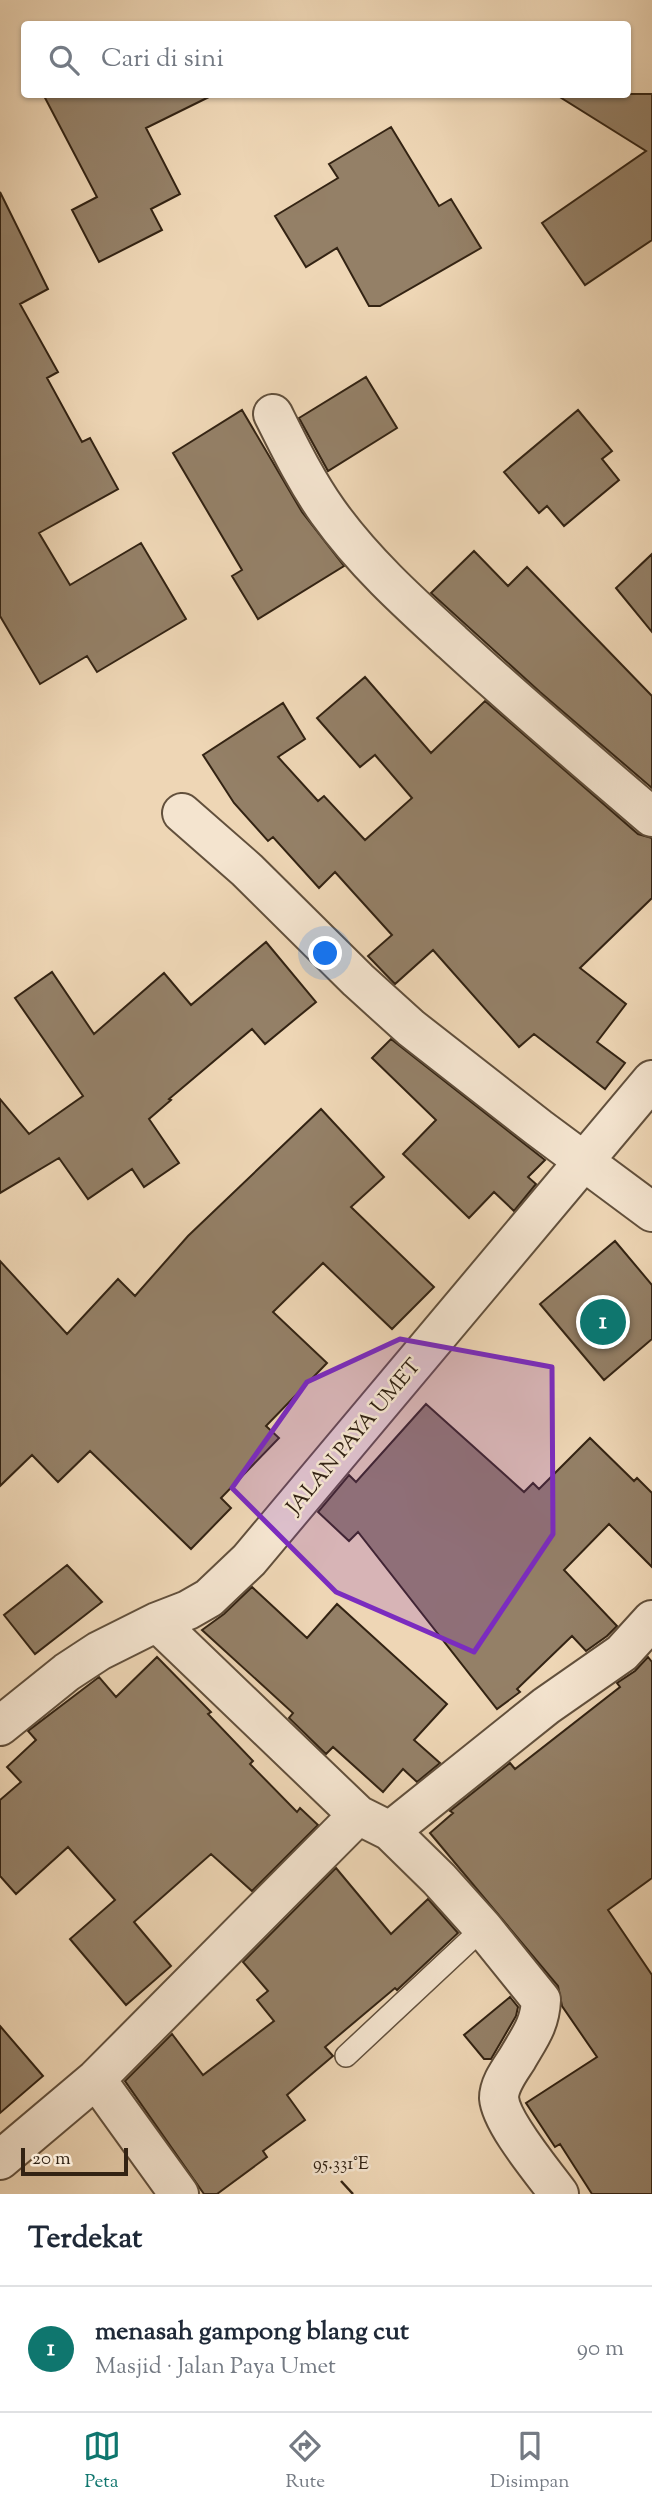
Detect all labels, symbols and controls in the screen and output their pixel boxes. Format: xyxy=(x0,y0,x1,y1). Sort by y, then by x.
search box xyxy=(21,21,631,98)
icon: search xyxy=(45,41,83,79)
text: Cari di sini xyxy=(101,41,224,78)
your location xyxy=(308,936,342,970)
pin: 1 xyxy=(580,1296,626,1348)
street label: JALAN PAYA UMET xyxy=(280,1353,429,1523)
scale bar xyxy=(21,2145,128,2177)
text: 20 m xyxy=(32,2146,71,2173)
text: 95.331°E xyxy=(313,2152,369,2178)
text: Terdekat xyxy=(28,2218,142,2261)
text: menasah gampong blang cut xyxy=(95,2314,409,2351)
text: 1 xyxy=(47,2333,55,2366)
text: 90 m xyxy=(577,2333,624,2366)
text: Masjid · Jalan Paya Umet xyxy=(95,2351,336,2384)
tab: Peta xyxy=(83,2427,121,2496)
tab: Rute xyxy=(286,2427,325,2496)
tab: Disimpan xyxy=(490,2427,569,2496)

